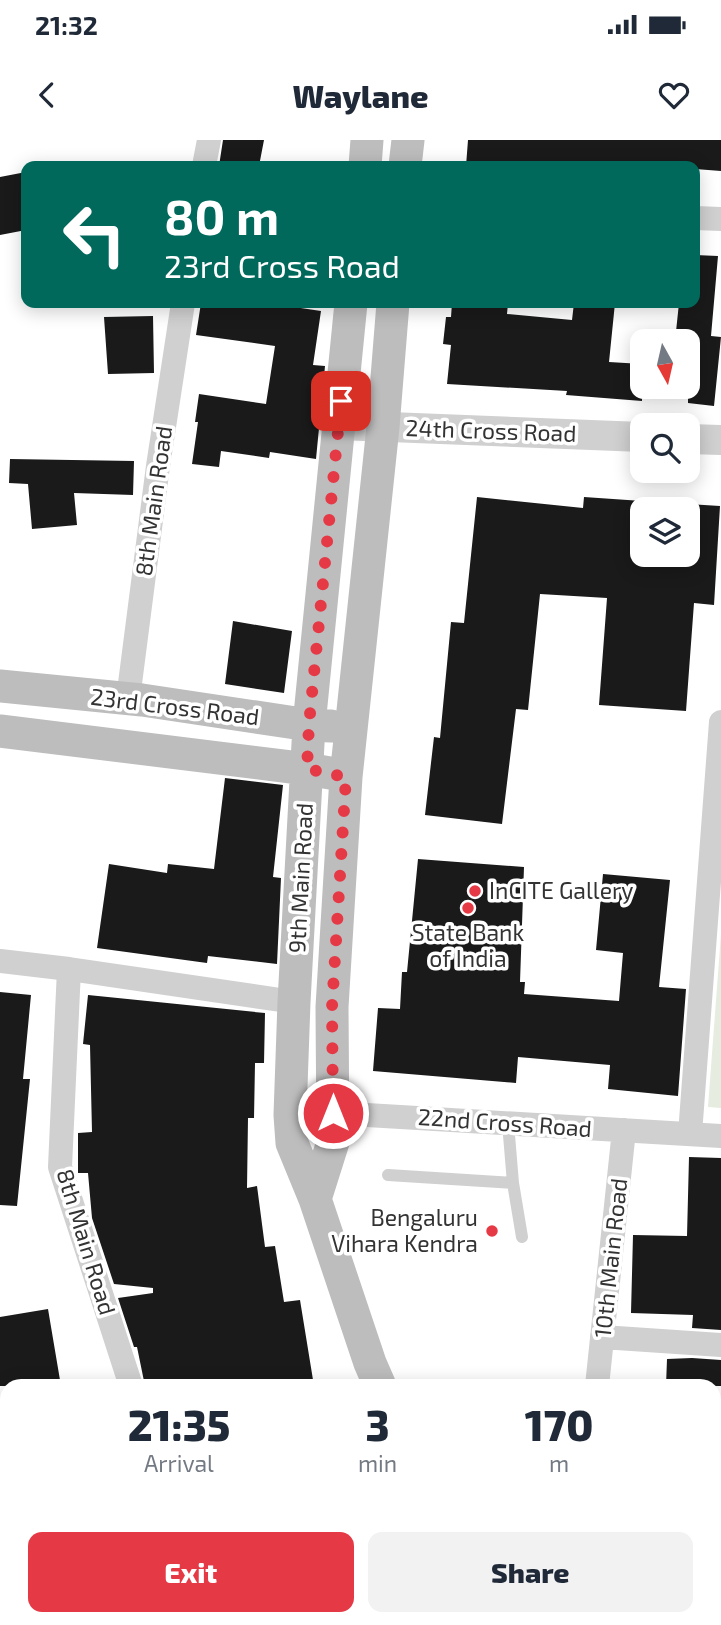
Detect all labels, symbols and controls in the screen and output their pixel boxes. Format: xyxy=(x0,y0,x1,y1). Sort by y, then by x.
text: 21:32 xyxy=(35,9,98,40)
icon: back xyxy=(28,76,66,114)
text: Waylane xyxy=(292,76,429,114)
icon: heart xyxy=(655,76,693,114)
text: 80 m xyxy=(164,186,279,245)
icon: left xyxy=(49,189,140,280)
text: 23rd Cross Road xyxy=(164,246,400,284)
north arrow xyxy=(630,329,700,399)
map controls xyxy=(630,329,700,567)
pin xyxy=(311,371,371,431)
icon: arrive xyxy=(322,382,360,420)
street label: 24th Cross Road xyxy=(405,413,577,447)
button: search xyxy=(630,413,700,483)
street label: 8th Main Road xyxy=(129,424,177,578)
button: layers xyxy=(630,497,700,567)
street label: 23rd Cross Road xyxy=(89,682,261,730)
street label: 9th Main Road xyxy=(282,802,318,954)
place label: InCITE Gallery xyxy=(489,876,633,904)
marker: InCITE Gallery xyxy=(467,883,483,899)
marker: State Bank of India xyxy=(460,900,476,916)
place label: State Bank of India xyxy=(412,918,524,972)
position arrow xyxy=(296,1076,370,1150)
street label: 22nd Cross Road xyxy=(417,1102,593,1142)
street label: 8th Main Road xyxy=(51,1165,122,1318)
street label: 10th Main Road xyxy=(588,1177,632,1339)
place label: Bengaluru Vihara Kendra xyxy=(331,1203,478,1257)
marker: Bengaluru Vihara Kendra xyxy=(484,1223,500,1239)
text: 21:35 xyxy=(128,1399,230,1449)
text: 3 xyxy=(365,1399,390,1449)
text: 170 xyxy=(525,1399,593,1449)
text: Arrival xyxy=(144,1449,214,1477)
text: min xyxy=(358,1449,397,1477)
text: m xyxy=(549,1449,569,1477)
button: Exit xyxy=(28,1532,354,1612)
button: Share xyxy=(368,1532,693,1612)

